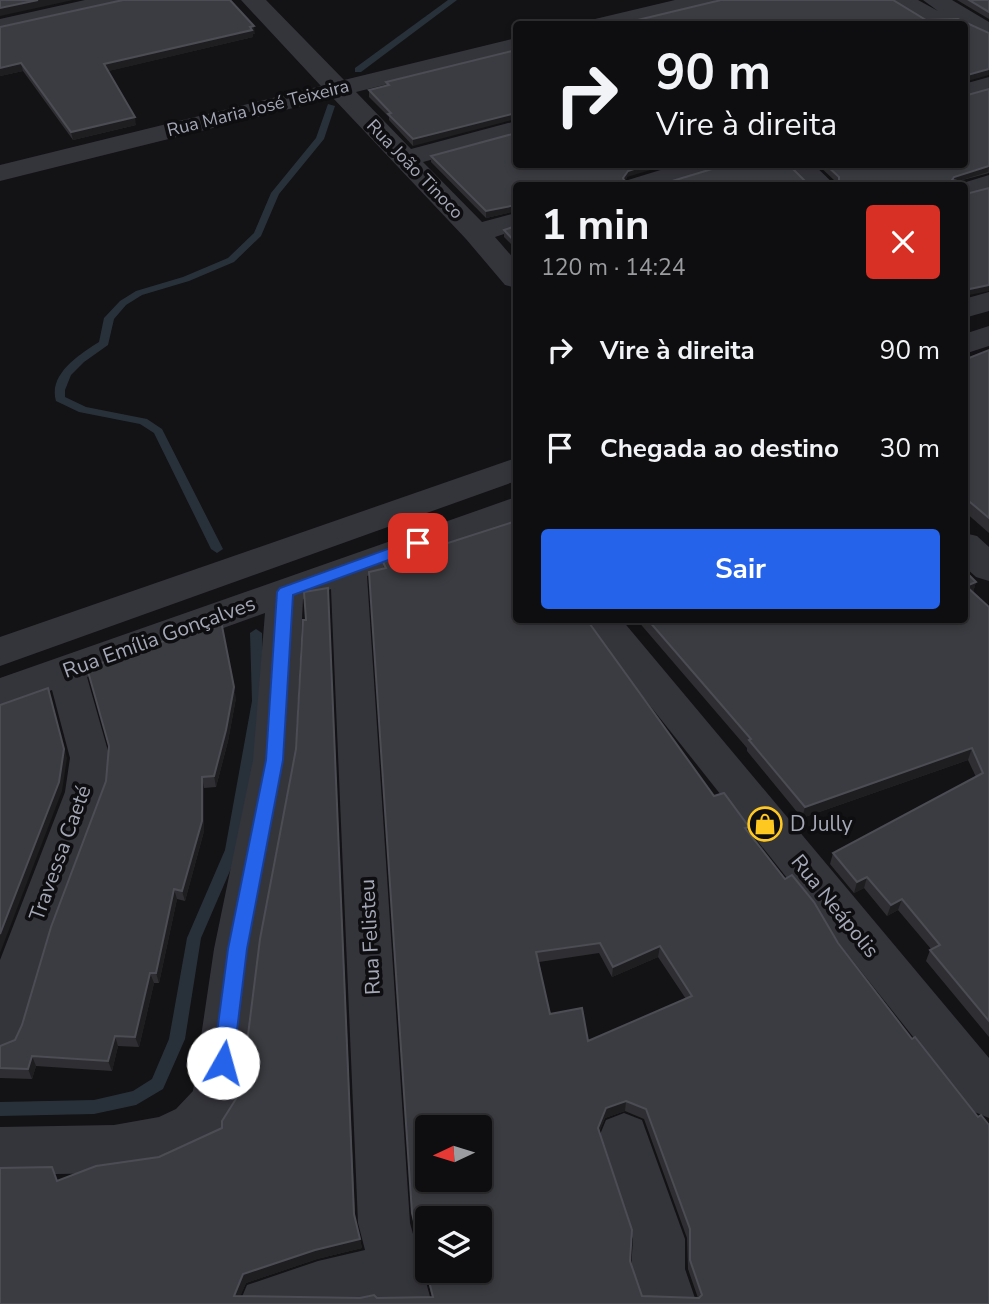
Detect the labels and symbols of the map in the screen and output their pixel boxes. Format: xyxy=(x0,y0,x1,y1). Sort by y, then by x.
street label: Rua Maria José Teixeira xyxy=(164,74,352,142)
street label: Rua João Tinoco xyxy=(361,114,469,224)
pin xyxy=(388,513,448,573)
street label: Rua Emília Gonçalves xyxy=(59,589,259,685)
street label: Travessa Caeté xyxy=(22,781,98,925)
shop icon: D Jully xyxy=(746,805,784,843)
place label: D Jully xyxy=(790,810,853,838)
street label: Rua Neápolis xyxy=(785,848,885,964)
street label: Rua Felisteu xyxy=(353,878,387,996)
position arrow xyxy=(186,1026,260,1100)
north arrow xyxy=(415,1115,492,1192)

